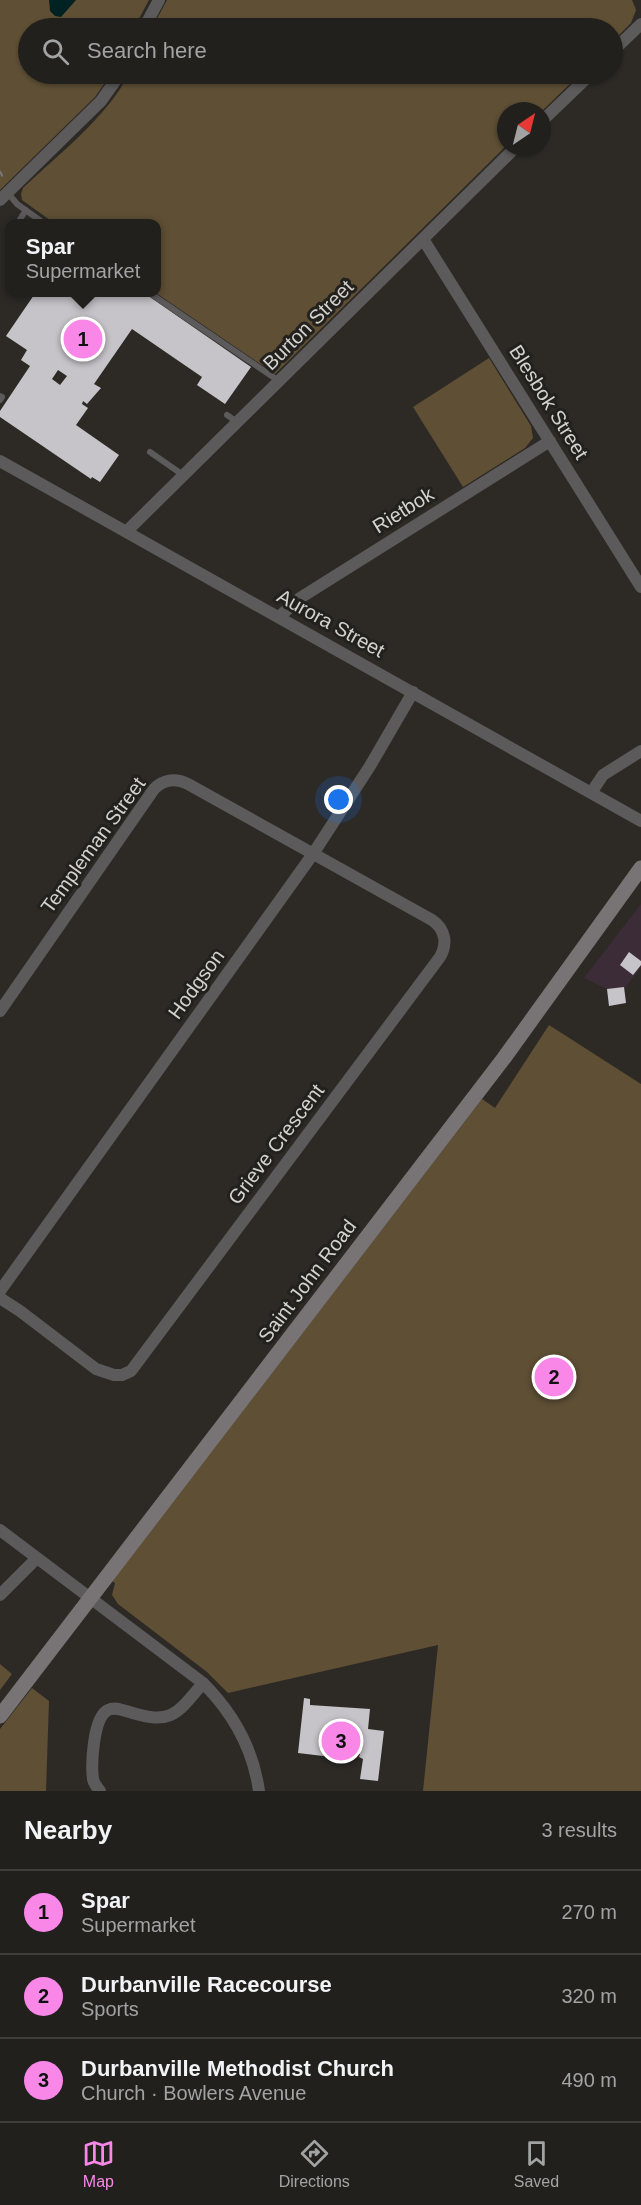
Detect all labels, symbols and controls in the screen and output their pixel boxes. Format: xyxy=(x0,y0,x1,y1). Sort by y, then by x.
search box xyxy=(18,18,623,84)
icon: search xyxy=(39,35,72,68)
text: Search here xyxy=(87,38,207,63)
north arrow xyxy=(497,102,551,156)
popup xyxy=(5,219,161,297)
text: Spar xyxy=(26,234,75,259)
text: Supermarket xyxy=(26,260,140,282)
street label: Burton Street xyxy=(259,275,358,374)
pin: 1 xyxy=(64,316,103,362)
street label: Blesbok Street xyxy=(505,341,593,463)
street label: Rietbok xyxy=(368,482,438,537)
street label: Aurora Street xyxy=(274,585,389,662)
street label: Templeman Street xyxy=(36,773,150,917)
your location xyxy=(324,785,353,814)
street label: Hodgson xyxy=(164,945,228,1023)
street label: Grieve Crescent xyxy=(224,1079,329,1208)
street label: Saint John Road xyxy=(254,1215,360,1347)
pin: 2 xyxy=(534,1354,574,1400)
pin: 3 xyxy=(322,1718,360,1764)
text: Nearby xyxy=(24,1815,112,1845)
text: 3 results xyxy=(541,1819,617,1841)
text: Spar xyxy=(81,1888,130,1913)
text: 1 xyxy=(38,1901,49,1923)
text: 270 m xyxy=(561,1901,617,1923)
text: Supermarket xyxy=(81,1914,196,1936)
text: Durbanville Racecourse xyxy=(81,1972,332,1997)
text: 2 xyxy=(38,1985,49,2007)
text: 320 m xyxy=(561,1985,617,2007)
text: Sports xyxy=(81,1998,139,2020)
text: Durbanville Methodist Church xyxy=(81,2056,394,2081)
text: 3 xyxy=(38,2069,49,2091)
text: 490 m xyxy=(561,2069,617,2091)
text: Church · Bowlers Avenue xyxy=(81,2082,306,2104)
tab: Map xyxy=(82,2137,115,2191)
tab: Directions xyxy=(279,2137,350,2191)
tab: Saved xyxy=(514,2137,559,2191)

